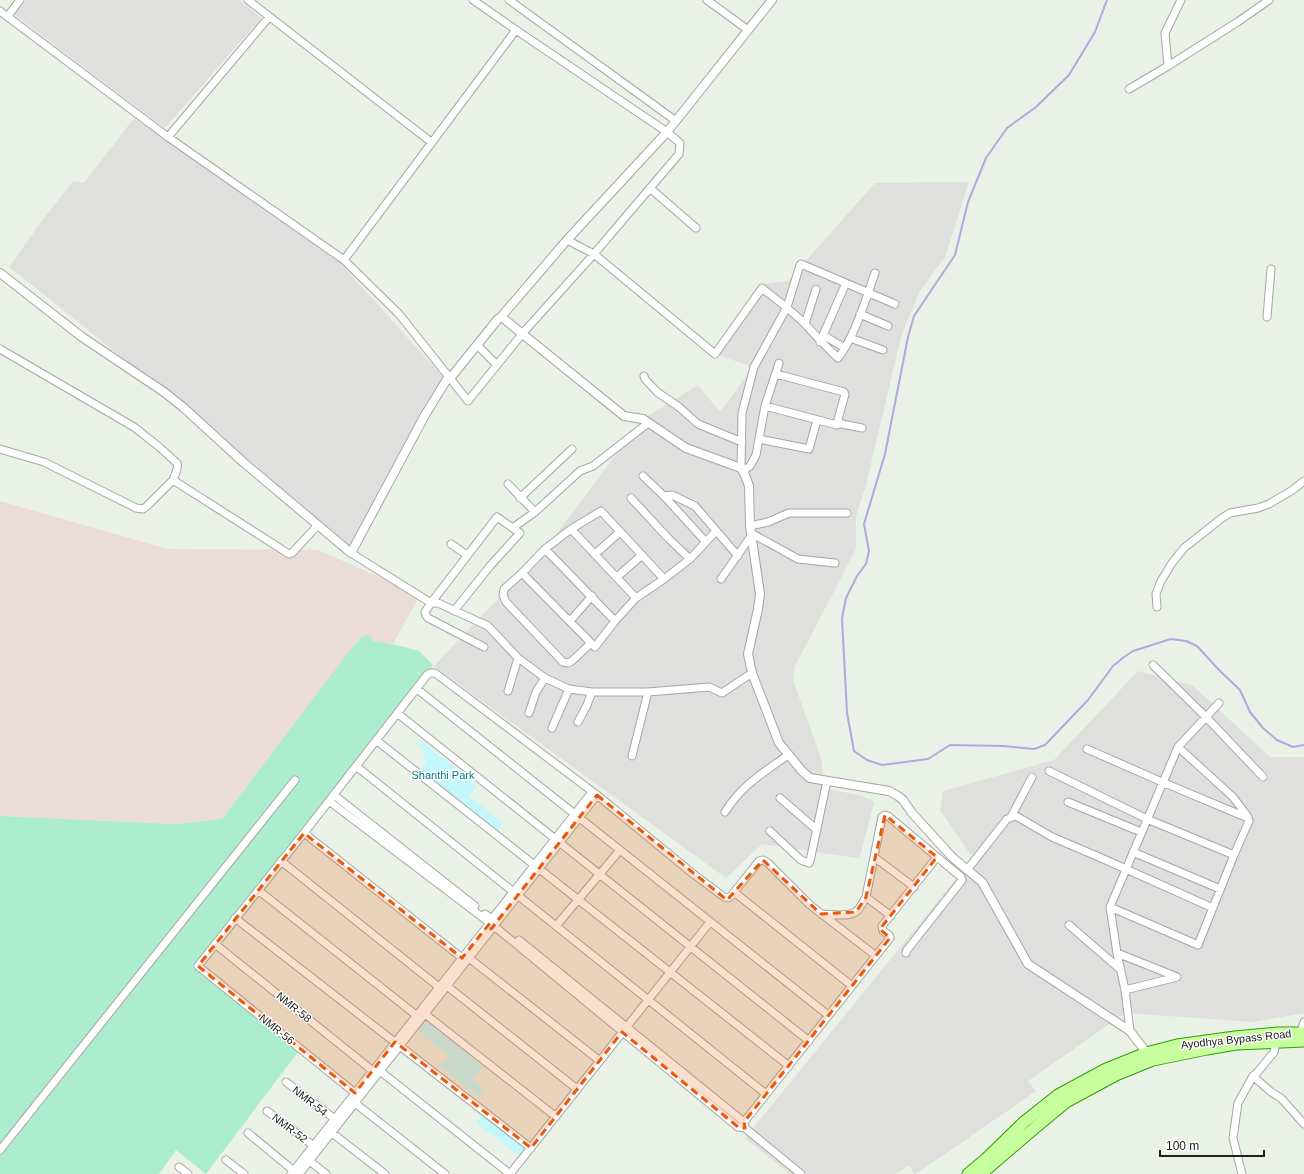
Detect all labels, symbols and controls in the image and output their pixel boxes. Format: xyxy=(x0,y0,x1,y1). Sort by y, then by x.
park label: Shanthi Park xyxy=(412,769,475,781)
street label: NMR-58 xyxy=(274,989,314,1025)
street label: NMR-56 xyxy=(257,1011,297,1047)
street label: Ayodhya Bypass Road xyxy=(1180,1027,1292,1051)
street label: NMR-54 xyxy=(290,1084,330,1118)
street label: NMR-52 xyxy=(270,1111,310,1145)
scale bar xyxy=(1160,1132,1264,1158)
text: 100 m xyxy=(1166,1139,1199,1153)

